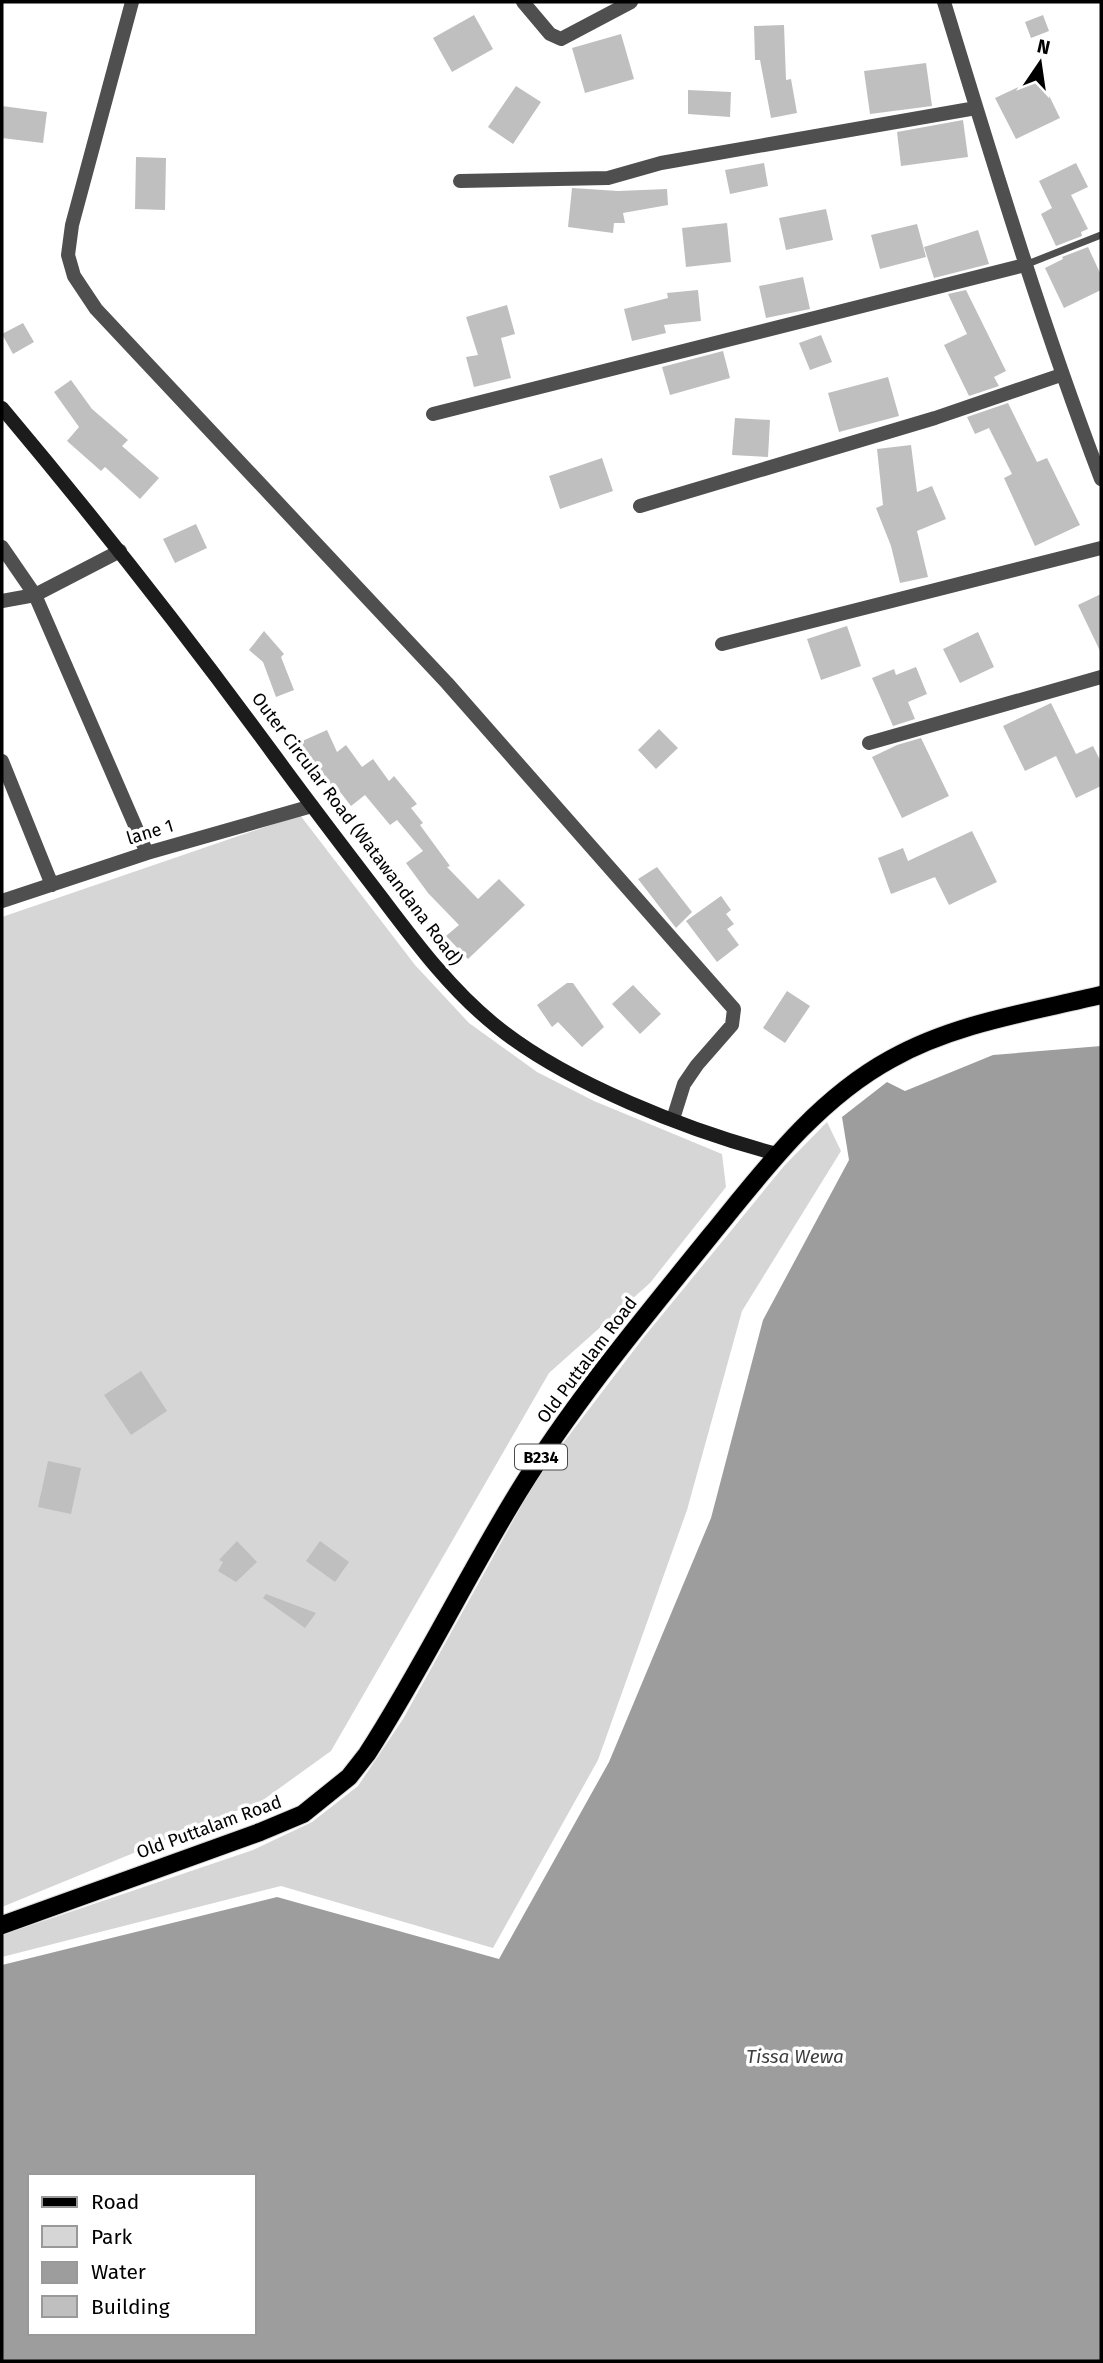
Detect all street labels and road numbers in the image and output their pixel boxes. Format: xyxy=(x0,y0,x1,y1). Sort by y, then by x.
street label: Outer Circular Road (Watawandana Road) xyxy=(247,688,467,970)
street label: lane 1 xyxy=(124,814,176,850)
street label: Old Puttalam Road xyxy=(532,1292,642,1428)
road number: B234 xyxy=(515,1444,567,1470)
street label: Old Puttalam Road xyxy=(133,1791,285,1863)

